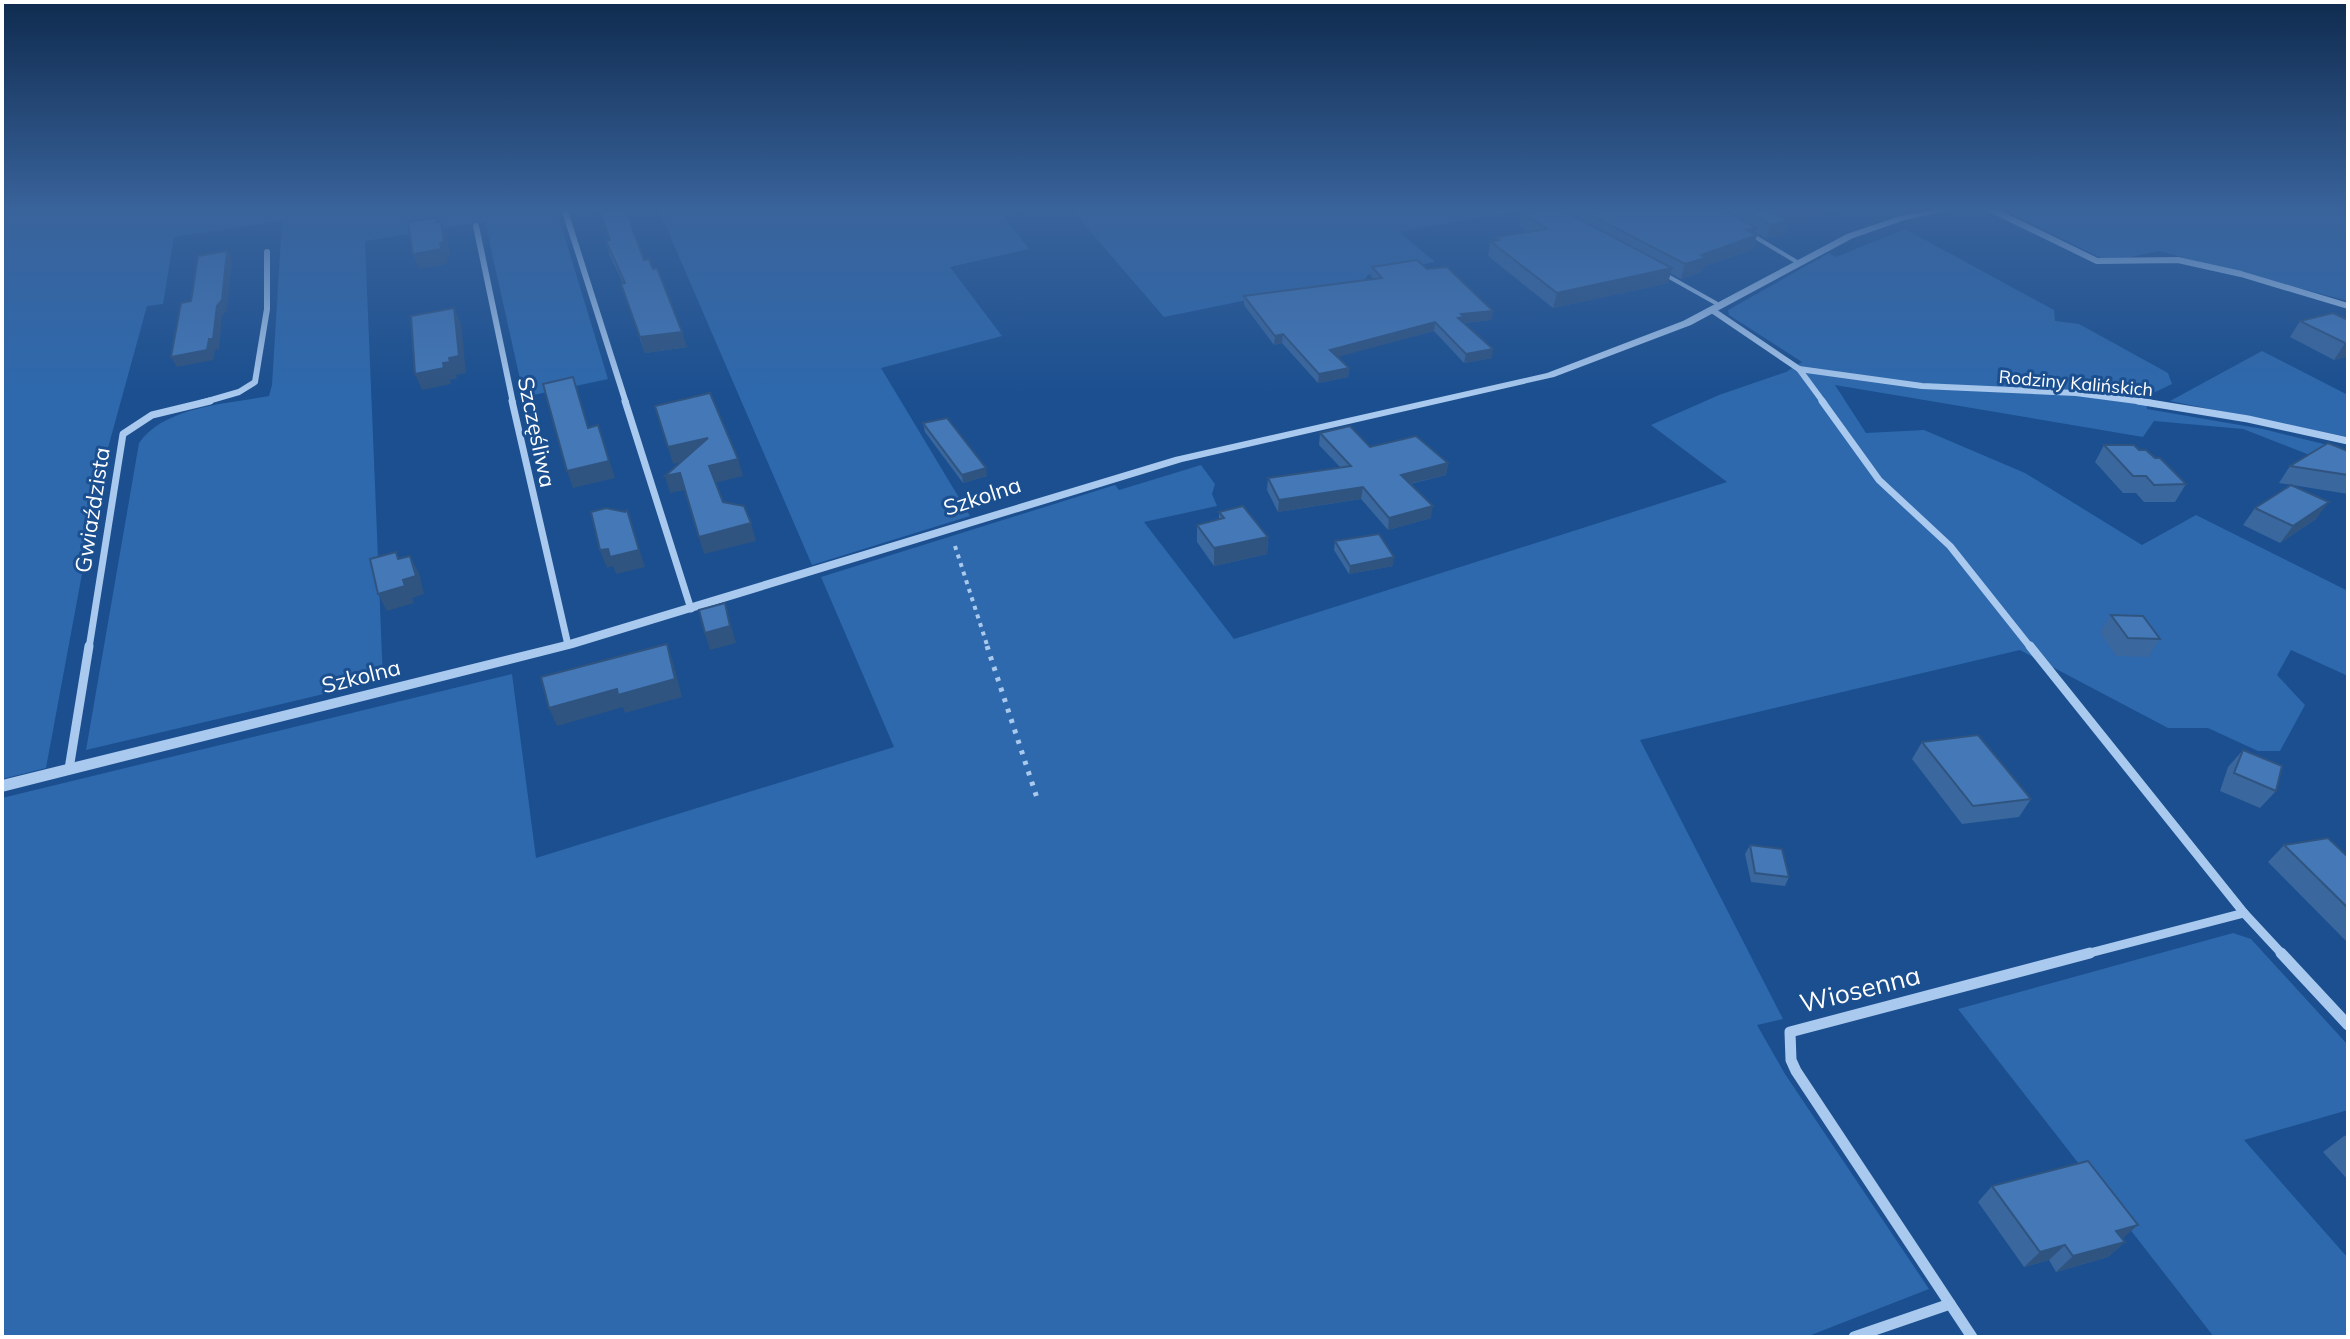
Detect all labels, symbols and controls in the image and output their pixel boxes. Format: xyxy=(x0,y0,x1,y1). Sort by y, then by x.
street label: Rodziny Kalińskich xyxy=(1998,365,2154,401)
street label: Szczęśliwa xyxy=(512,374,562,490)
street label: Gwiaździsta xyxy=(68,445,116,575)
street label: Szkolna xyxy=(940,470,1024,522)
street label: Szkolna xyxy=(319,653,403,699)
street label: Wiosenna xyxy=(1796,958,1924,1020)

